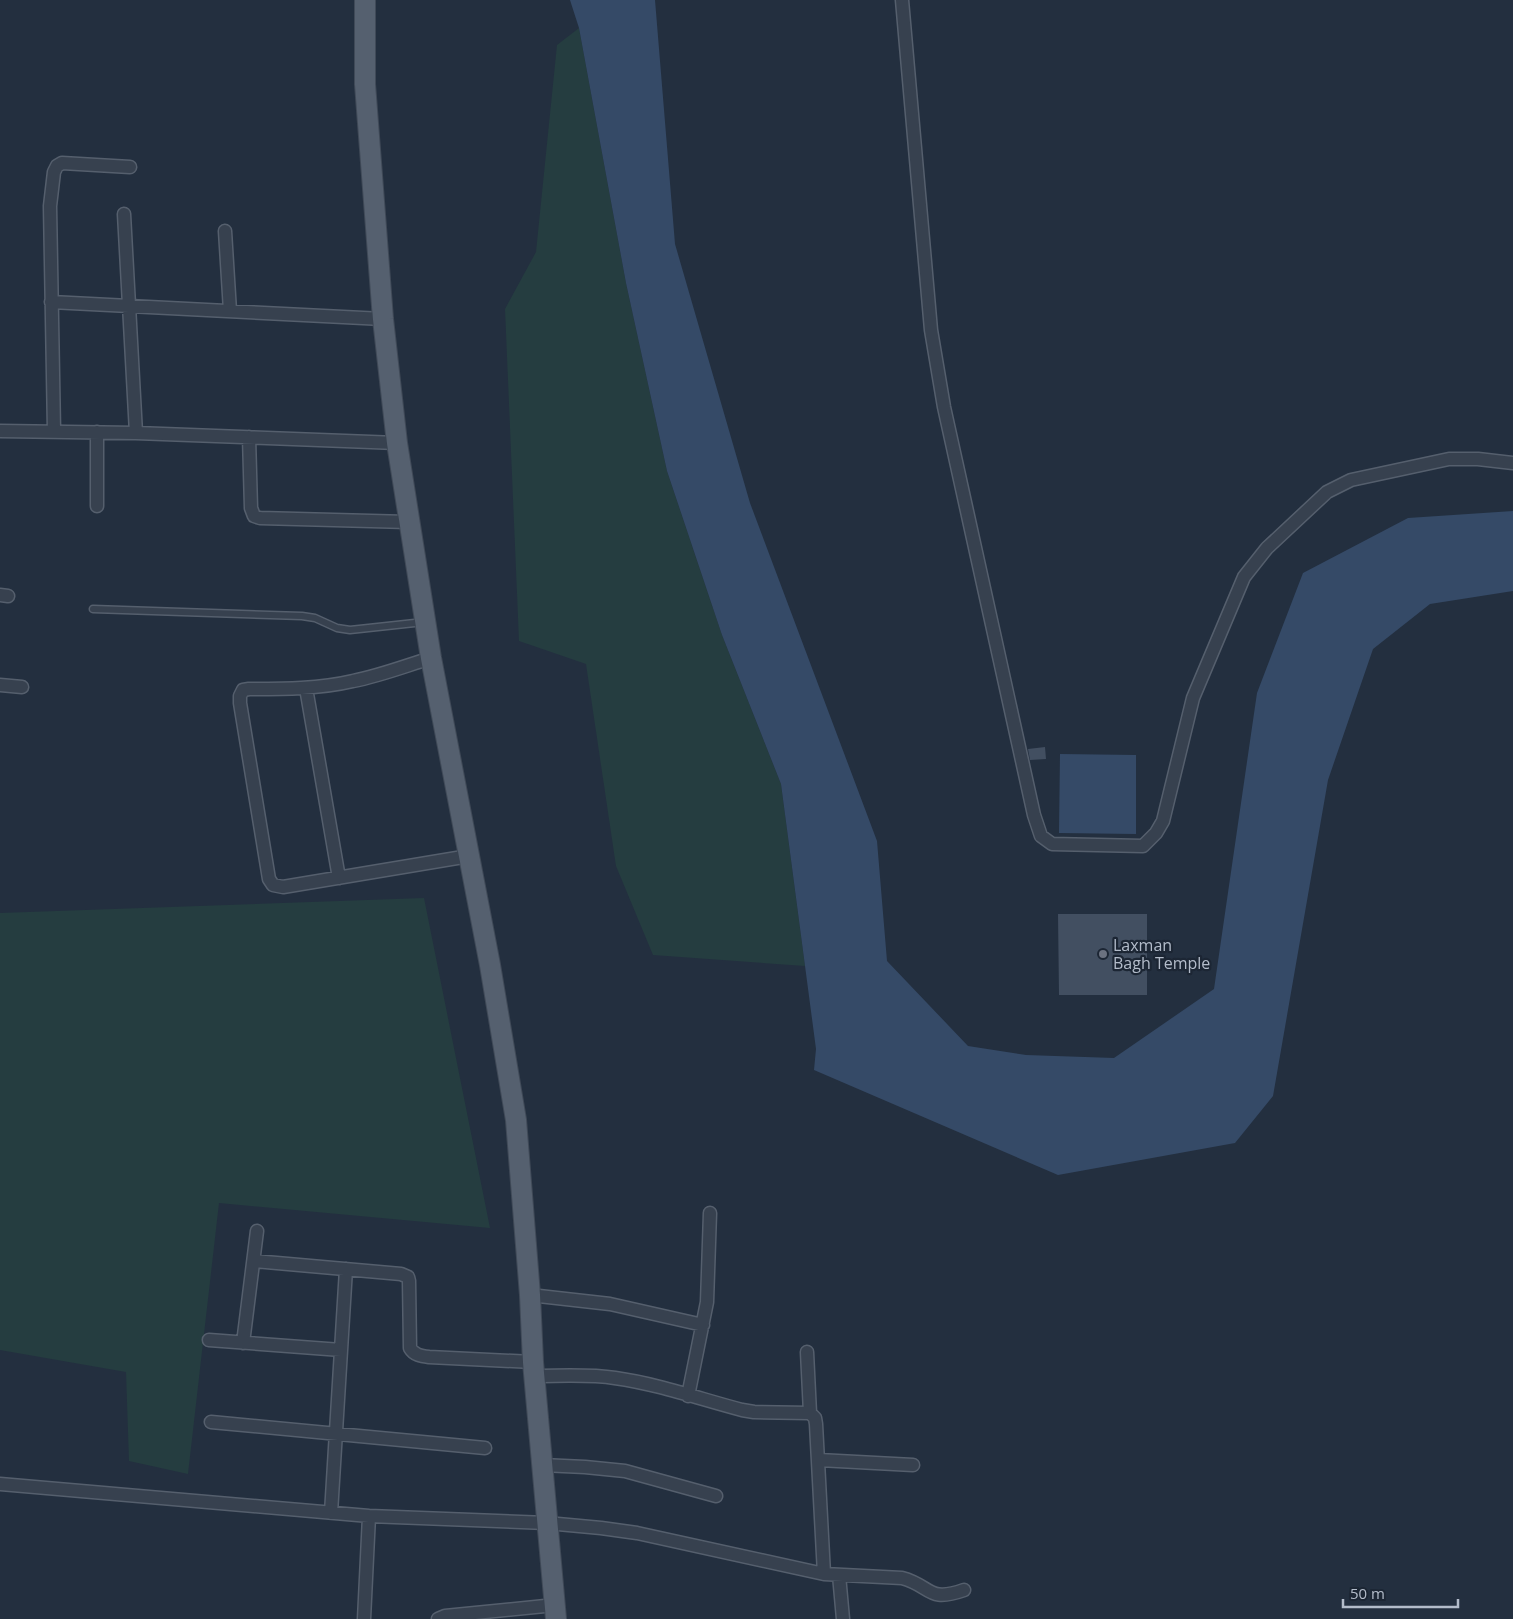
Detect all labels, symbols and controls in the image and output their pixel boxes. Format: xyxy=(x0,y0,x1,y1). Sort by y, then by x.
place label: Laxman Bagh Temple xyxy=(1113,934,1210,974)
marker: Laxman Bagh Temple xyxy=(1097,948,1109,960)
scale bar xyxy=(1343,1576,1458,1608)
text: 50 m xyxy=(1350,1583,1385,1603)

